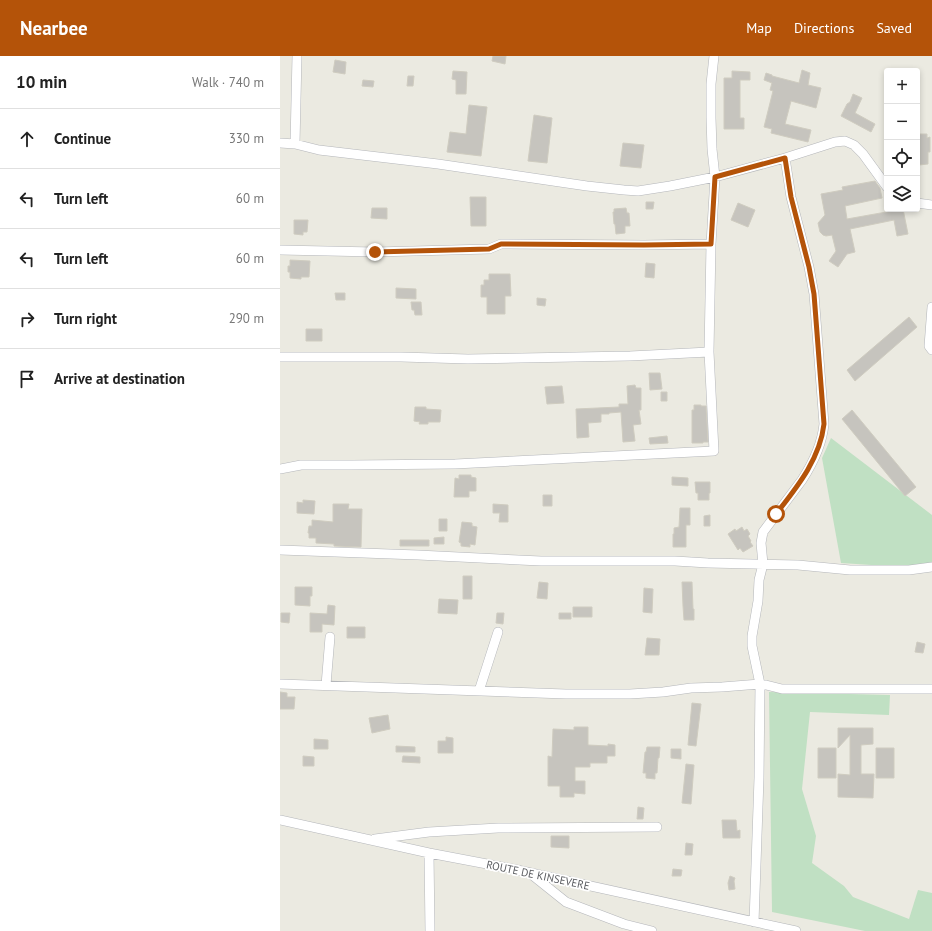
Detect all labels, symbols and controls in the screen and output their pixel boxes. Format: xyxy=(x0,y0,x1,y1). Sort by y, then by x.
text: Nearbee xyxy=(20,16,88,40)
text: Map xyxy=(746,19,772,37)
text: Directions xyxy=(794,19,854,37)
text: Saved xyxy=(876,19,912,37)
map controls xyxy=(884,68,920,212)
button: + xyxy=(884,68,920,104)
text: 10 min xyxy=(16,71,67,93)
text: Walk · 740 m xyxy=(192,74,264,91)
button: − xyxy=(884,104,920,140)
icon: ahead xyxy=(16,128,38,150)
text: Continue xyxy=(54,129,111,148)
text: 330 m xyxy=(229,130,264,147)
button: locate xyxy=(884,140,920,176)
button: layers xyxy=(884,176,920,212)
icon: left xyxy=(16,188,38,210)
text: Turn left xyxy=(54,189,108,208)
text: 60 m xyxy=(236,190,264,207)
route end xyxy=(366,243,384,261)
icon: left xyxy=(16,248,38,270)
text: Turn left xyxy=(54,249,108,268)
text: 60 m xyxy=(236,250,264,267)
icon: right xyxy=(16,308,38,330)
text: Turn right xyxy=(54,309,117,328)
text: 290 m xyxy=(229,310,264,327)
icon: arrive xyxy=(16,368,38,390)
text: Arrive at destination xyxy=(54,369,185,388)
route start xyxy=(767,505,785,523)
street label: ROUTE DE KINSEVERE xyxy=(485,857,591,893)

